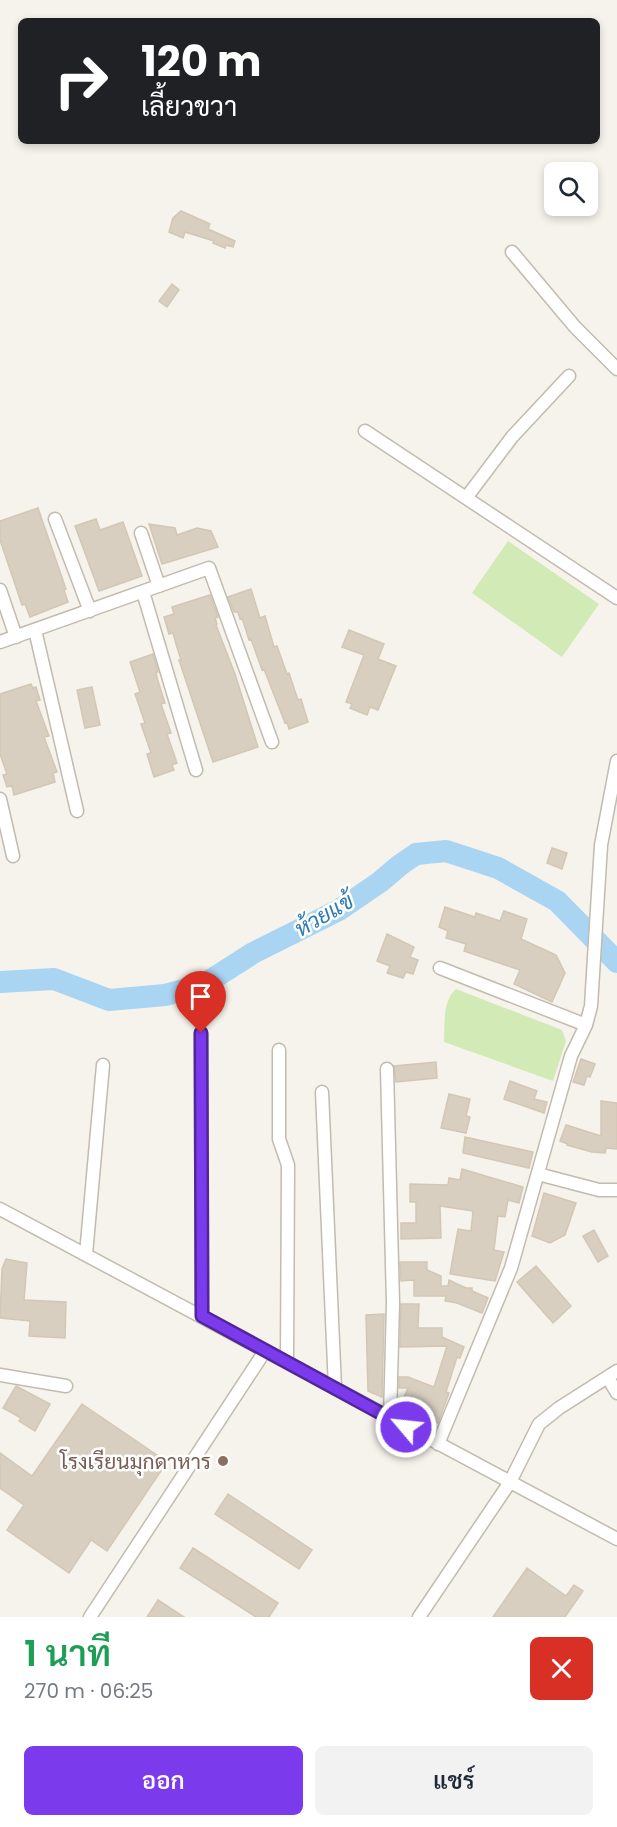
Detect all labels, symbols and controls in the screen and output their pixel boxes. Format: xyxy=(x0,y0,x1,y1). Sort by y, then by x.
text: 120 m xyxy=(141,32,262,91)
icon: right xyxy=(42,42,120,120)
text: เลี้ยวขวา xyxy=(141,88,237,125)
map controls xyxy=(544,162,598,216)
button: search xyxy=(544,162,598,216)
water label: ห้วยแข้ xyxy=(289,884,363,944)
pin xyxy=(175,971,226,1033)
icon: arrive xyxy=(184,980,217,1013)
position arrow xyxy=(374,1395,438,1459)
place label: โรงเรียนมุกดาหาร xyxy=(59,1447,211,1476)
marker: โรงเรียนมุกดาหาร xyxy=(216,1454,230,1468)
text: 1 นาที xyxy=(24,1628,111,1679)
button: close xyxy=(530,1637,593,1700)
text: 270 m · 06:25 xyxy=(24,1677,153,1705)
button: ออก xyxy=(24,1746,303,1815)
button: แชร์ xyxy=(315,1746,593,1815)

